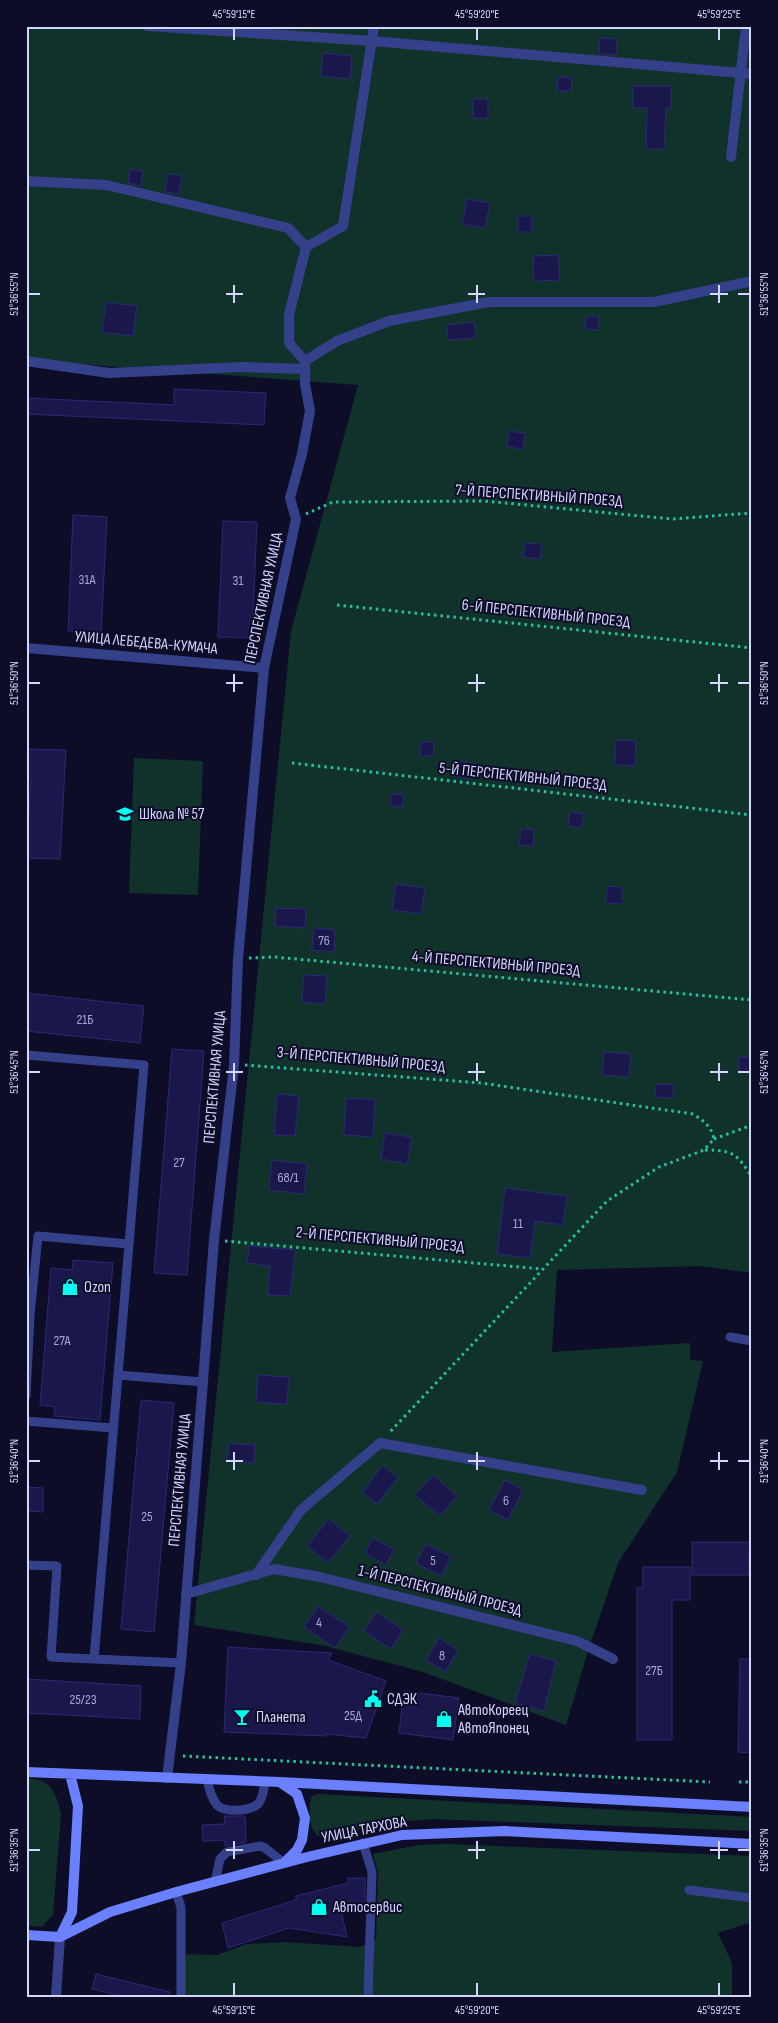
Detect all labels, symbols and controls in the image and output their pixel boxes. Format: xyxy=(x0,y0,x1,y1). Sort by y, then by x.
text: 45°59'15"E xyxy=(213,7,256,22)
text: 45°59'20"E xyxy=(455,7,499,22)
text: 45°59'25"E xyxy=(697,7,741,22)
text: 51°36'55"N xyxy=(7,272,22,316)
text: 51°36'55"N xyxy=(757,272,772,316)
street label: 7-Й ПЕРСПЕКТИВНЫЙ ПРОЕЗД xyxy=(455,481,624,511)
street label: ПЕРСПЕКТИВНАЯ УЛИЦА xyxy=(241,531,287,665)
house number: 31А xyxy=(79,571,96,588)
house number: 31 xyxy=(233,572,243,589)
street label: 6-Й ПЕРСПЕКТИВНЫЙ ПРОЕЗД xyxy=(461,596,632,632)
street label: УЛИЦА ЛЕБЕДЕВА-КУМАЧА xyxy=(74,627,218,659)
text: 51°36'50"N xyxy=(7,661,22,705)
text: 51°36'50"N xyxy=(757,661,772,705)
street label: 5-Й ПЕРСПЕКТИВНЫЙ ПРОЕЗД xyxy=(438,759,608,795)
school or university icon: Школа № 57 xyxy=(115,804,135,824)
place label: Школа № 57 xyxy=(139,805,205,824)
house number: 76 xyxy=(318,932,330,949)
street label: 4-Й ПЕРСПЕКТИВНЫЙ ПРОЕЗД xyxy=(411,947,581,981)
street label: ПЕРСПЕКТИВНАЯ УЛИЦА xyxy=(200,1009,230,1144)
house number: 21Б xyxy=(77,1011,93,1028)
street label: 3-Й ПЕРСПЕКТИВНЫЙ ПРОЕЗД xyxy=(276,1043,446,1077)
text: 51°36'45"N xyxy=(7,1050,22,1094)
text: 51°36'45"N xyxy=(757,1050,772,1094)
house number: 27 xyxy=(173,1154,185,1171)
house number: 68/1 xyxy=(277,1169,299,1186)
house number: 11 xyxy=(513,1215,523,1232)
street label: 2-Й ПЕРСПЕКТИВНЫЙ ПРОЕЗД xyxy=(295,1223,465,1257)
shop icon: Ozon xyxy=(60,1277,80,1297)
place label: Ozon xyxy=(84,1278,111,1297)
house number: 27А xyxy=(53,1332,72,1349)
street label: ПЕРСПЕКТИВНАЯ УЛИЦА xyxy=(165,1412,195,1547)
text: 51°36'40"N xyxy=(7,1439,22,1483)
text: 51°36'40"N xyxy=(757,1439,772,1483)
house number: 6 xyxy=(503,1492,509,1509)
house number: 25 xyxy=(141,1508,153,1525)
house number: 5 xyxy=(430,1552,436,1569)
street label: 1-Й ПЕРСПЕКТИВНЫЙ ПРОЕЗД xyxy=(356,1561,524,1621)
house number: 4 xyxy=(316,1614,322,1631)
house number: 8 xyxy=(439,1647,445,1664)
house number: 27Б xyxy=(645,1662,663,1679)
public building icon: СДЭК xyxy=(363,1689,383,1709)
place label: СДЭК xyxy=(387,1690,418,1709)
house number: 25/23 xyxy=(69,1691,97,1708)
place label: АвтоКореец АвтоЯпонец xyxy=(457,1701,529,1738)
bar icon: Планета xyxy=(232,1707,252,1727)
house number: 25Д xyxy=(344,1707,362,1724)
place label: Планета xyxy=(256,1708,306,1727)
shop icon: АвтоКореец АвтоЯпонец xyxy=(434,1709,454,1729)
street label: УЛИЦА ТАРХОВА xyxy=(320,1812,408,1848)
text: 51°36'35"N xyxy=(7,1828,22,1872)
text: 51°36'35"N xyxy=(757,1828,772,1872)
shop icon: Автосервис xyxy=(309,1897,329,1917)
place label: Автосервис xyxy=(332,1898,402,1917)
text: 45°59'15"E xyxy=(213,2003,256,2018)
text: 45°59'20"E xyxy=(455,2003,499,2018)
text: 45°59'25"E xyxy=(697,2003,741,2018)

